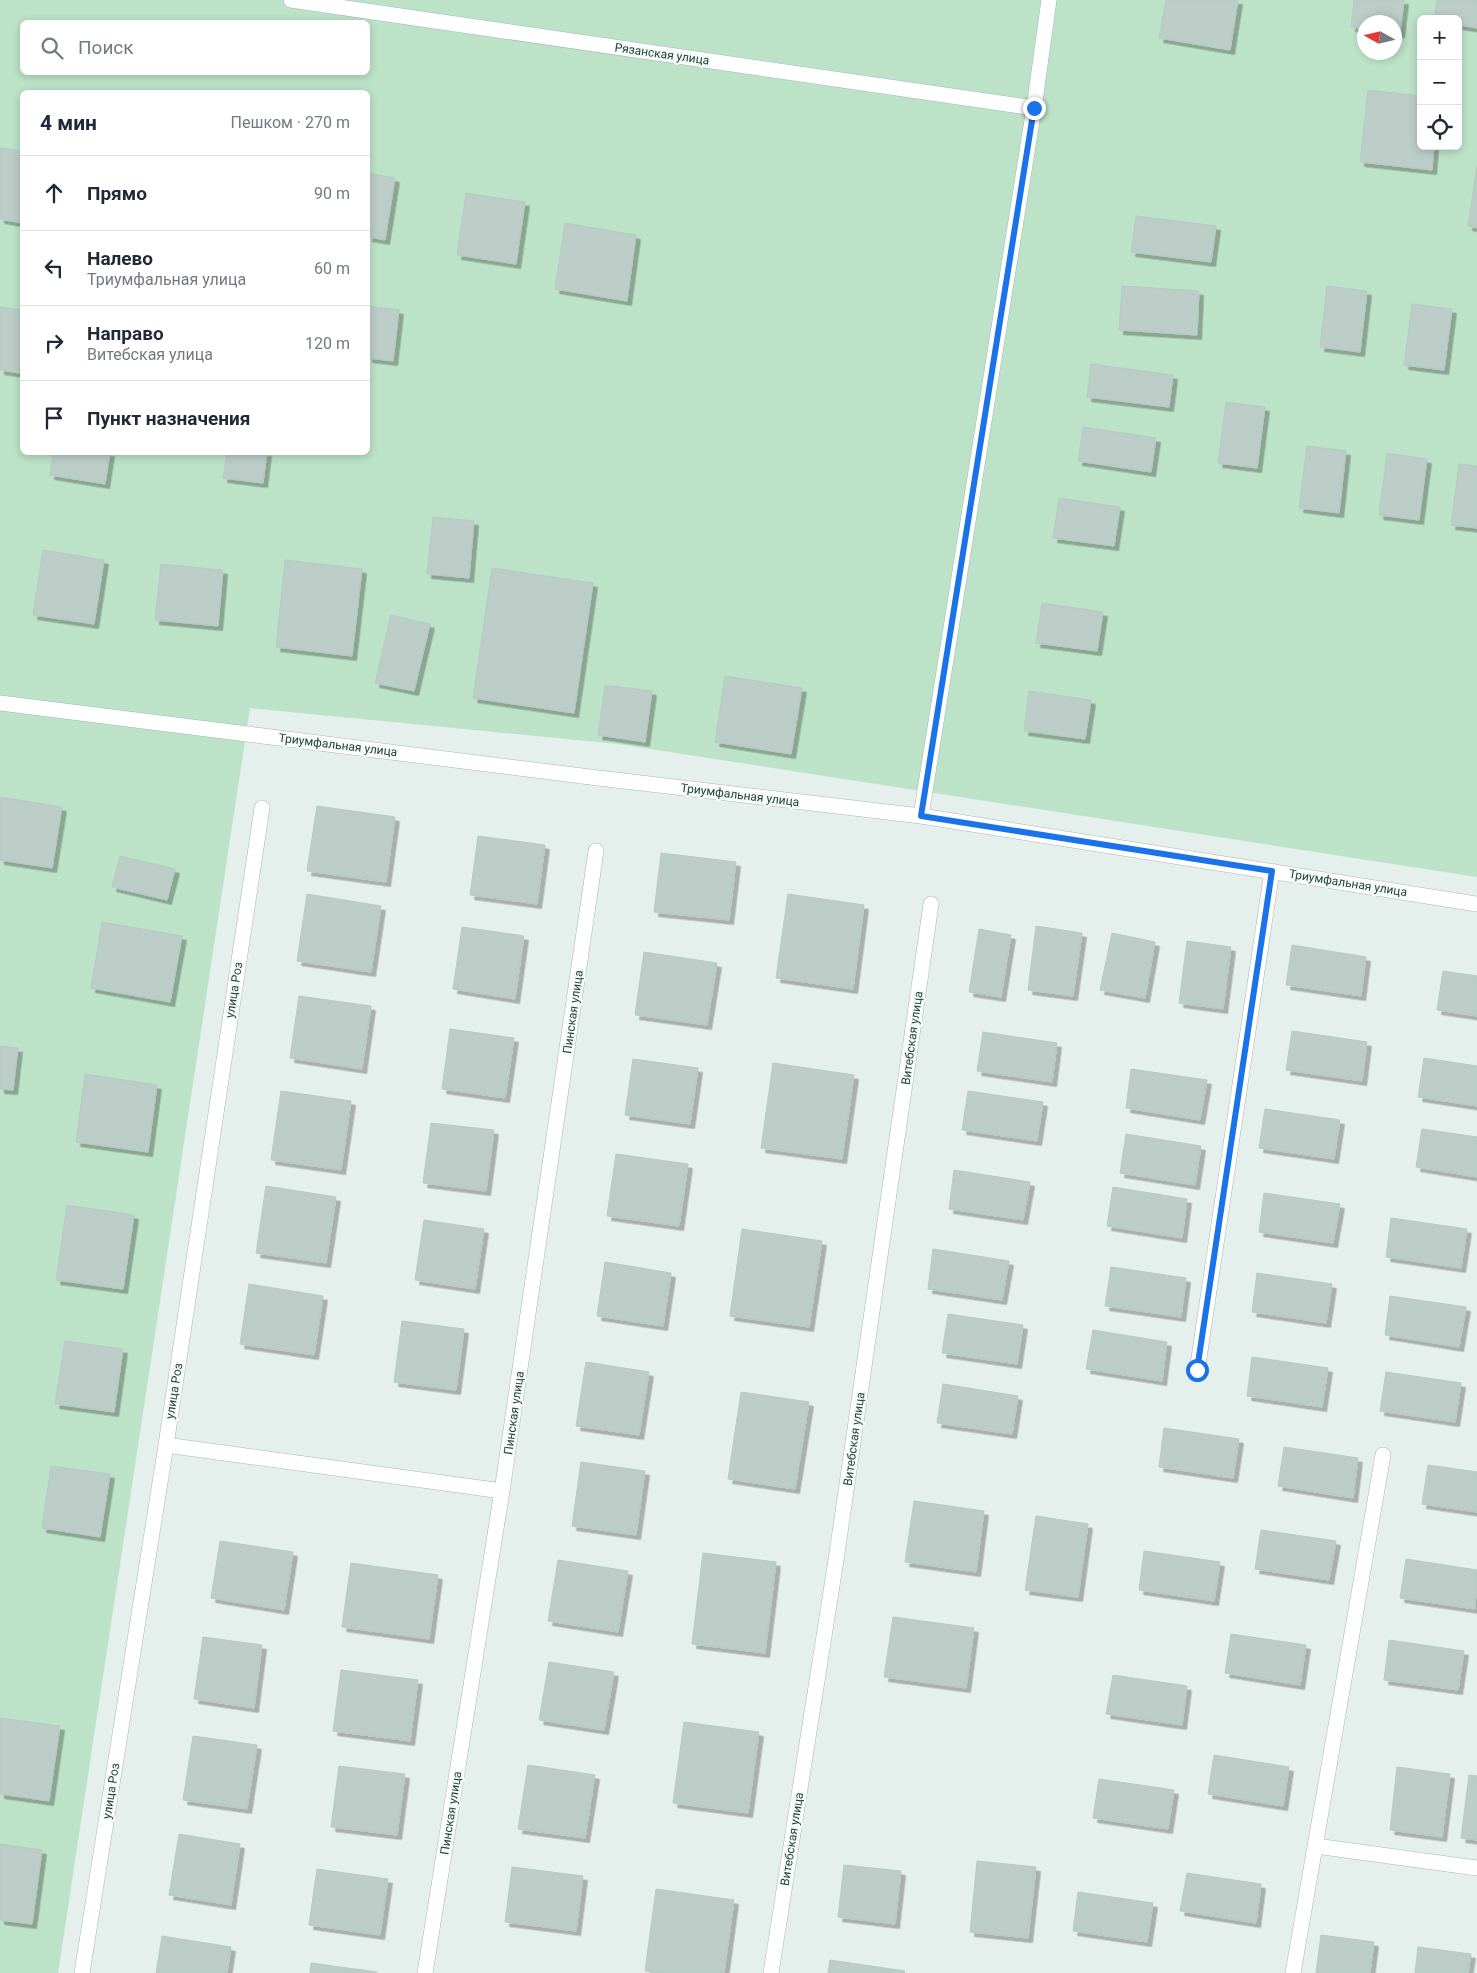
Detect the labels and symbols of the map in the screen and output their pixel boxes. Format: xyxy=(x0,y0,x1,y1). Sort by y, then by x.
north arrow xyxy=(1357,15,1402,60)
street label: Рязанская улица xyxy=(614,40,710,68)
route end xyxy=(1023,97,1046,120)
street label: Триумфальная улица xyxy=(278,731,398,759)
street label: Триумфальная улица xyxy=(680,781,800,809)
street label: Триумфальная улица xyxy=(1288,867,1408,899)
street label: улица Роз xyxy=(223,961,245,1019)
street label: Пинская улица xyxy=(560,969,586,1055)
street label: Витебская улица xyxy=(898,990,926,1086)
route start xyxy=(1186,1359,1209,1382)
street label: улица Роз xyxy=(163,1362,185,1420)
street label: Пинская улица xyxy=(501,1370,527,1456)
street label: Витебская улица xyxy=(840,1391,868,1487)
street label: улица Роз xyxy=(100,1762,122,1820)
street label: Пинская улица xyxy=(437,1770,465,1856)
street label: Витебская улица xyxy=(778,1791,806,1887)

